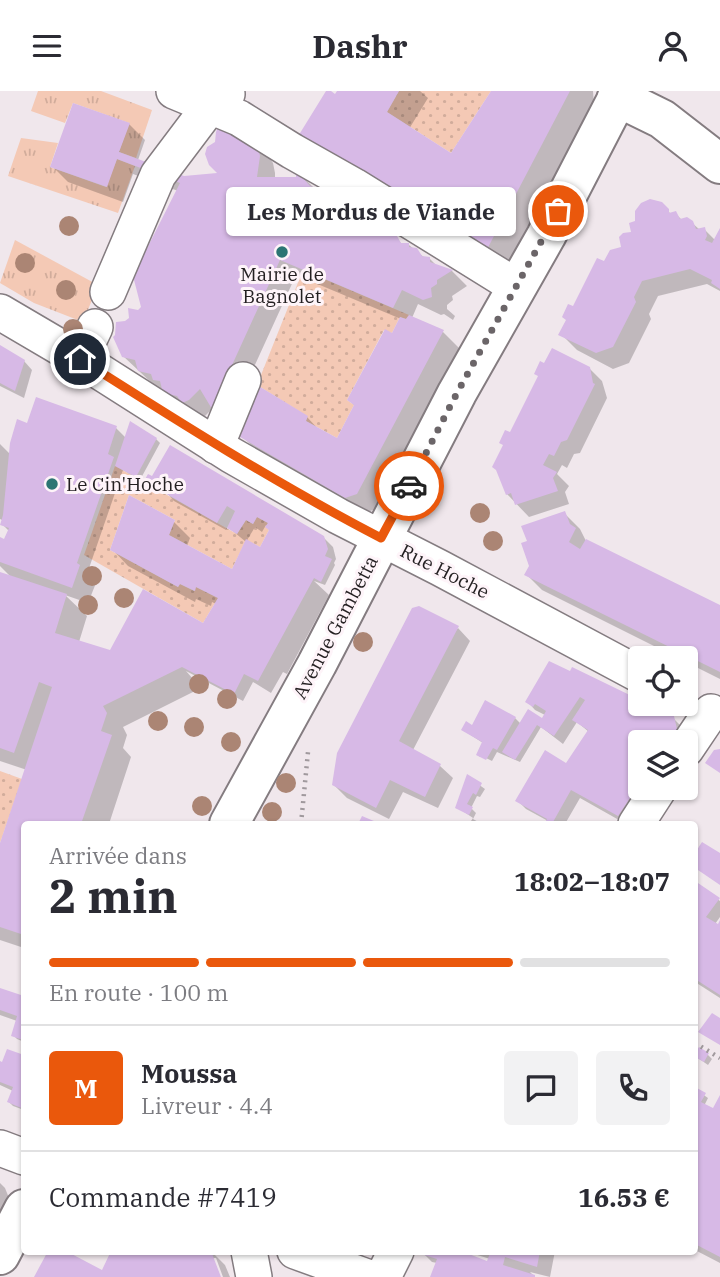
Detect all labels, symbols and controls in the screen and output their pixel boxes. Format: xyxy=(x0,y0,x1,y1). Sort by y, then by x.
text: Dashr xyxy=(312,25,408,67)
icon: menu xyxy=(28,27,66,65)
icon: person xyxy=(654,27,692,65)
pin xyxy=(528,181,588,241)
callout: Les Mordus de Viande xyxy=(225,187,516,235)
icon: bag xyxy=(539,192,577,230)
text: Les Mordus de Viande xyxy=(247,196,495,226)
marker: Mairie de Bagnolet xyxy=(274,244,290,260)
place label: Mairie de Bagnolet xyxy=(240,262,324,308)
pin xyxy=(50,329,110,389)
icon: home xyxy=(61,340,99,378)
courier xyxy=(374,451,444,521)
icon: car xyxy=(390,467,428,505)
place label: Le Cin'Hoche xyxy=(66,472,184,496)
marker: Le Cin'Hoche xyxy=(44,476,60,492)
street label: Rue Hoche xyxy=(396,538,494,604)
street label: Avenue Gambetta xyxy=(287,551,383,703)
map controls xyxy=(628,646,698,800)
button: locate xyxy=(628,646,698,716)
button: layers xyxy=(628,730,698,800)
text: Arrivée dans xyxy=(49,840,187,870)
text: 18:02–18:07 xyxy=(514,864,670,898)
text: 2 min xyxy=(49,866,178,926)
text: En route · 100 m xyxy=(49,977,228,1007)
button: chat xyxy=(504,1051,578,1125)
button: phone xyxy=(596,1051,670,1125)
text: Moussa xyxy=(141,1056,237,1090)
text: M xyxy=(74,1071,98,1105)
text: Livreur · 4.4 xyxy=(141,1090,273,1120)
text: Commande #7419 xyxy=(49,1180,277,1214)
text: 16.53 € xyxy=(578,1180,670,1214)

